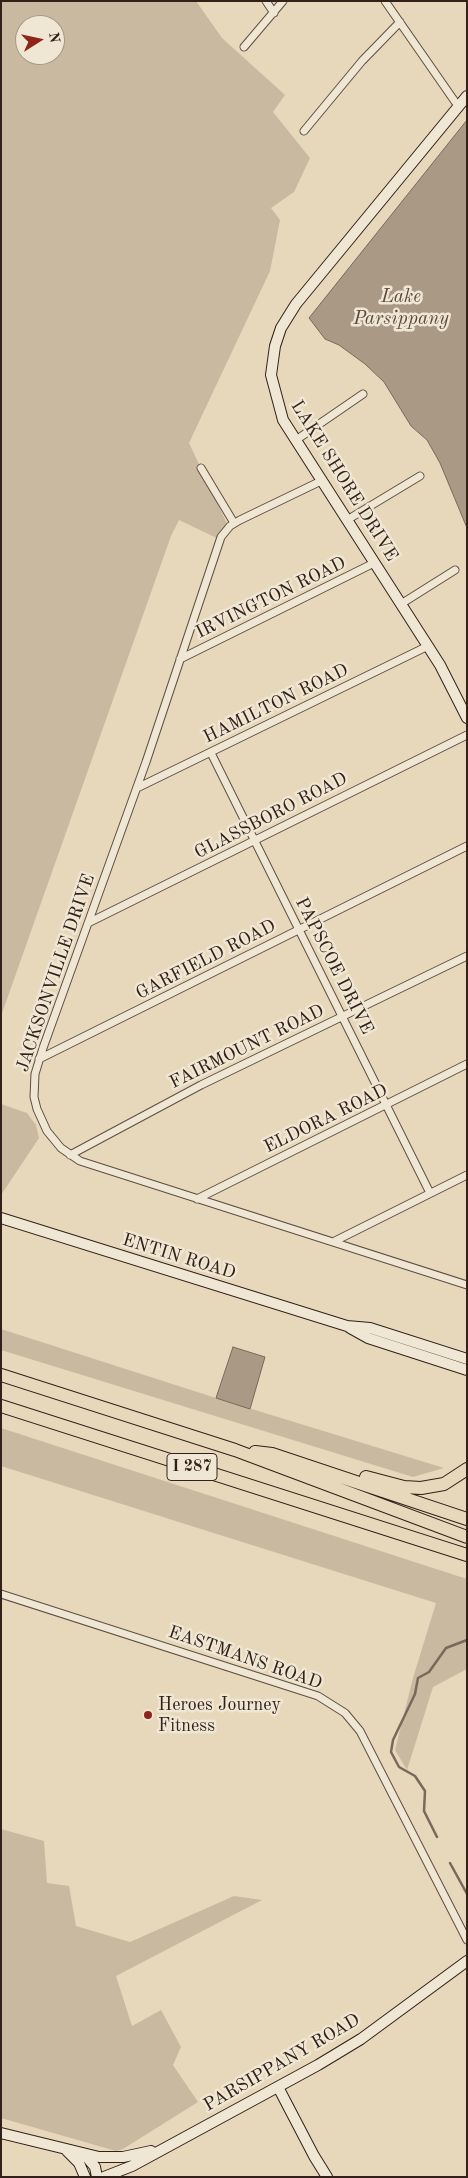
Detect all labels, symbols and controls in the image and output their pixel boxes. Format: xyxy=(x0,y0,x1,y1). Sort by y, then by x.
north arrow xyxy=(15,15,65,65)
text: N xyxy=(46,31,62,44)
water label: Lake Parsippany xyxy=(353,286,449,330)
street label: LAKE SHORE DRIVE xyxy=(286,397,402,565)
street label: IRVINGTON ROAD xyxy=(192,552,350,644)
street label: HAMILTON ROAD xyxy=(200,660,352,748)
street label: GLASSBORO ROAD xyxy=(191,768,351,864)
street label: JACKSONVILLE DRIVE xyxy=(12,871,100,1075)
street label: PAPSCOE DRIVE xyxy=(290,894,378,1038)
street label: GARFIELD ROAD xyxy=(132,915,280,1005)
street label: FAIRMOUNT ROAD xyxy=(166,1000,328,1094)
street label: ELDORA ROAD xyxy=(261,1080,391,1158)
street label: ENTIN ROAD xyxy=(120,1230,238,1284)
road number: I 287 xyxy=(167,1454,217,1480)
street label: EASTMANS ROAD xyxy=(165,1622,325,1694)
place label: Heroes Journey Fitness xyxy=(158,1694,281,1736)
marker: Heroes Journey Fitness xyxy=(142,1709,154,1721)
street label: PARSIPPANY ROAD xyxy=(200,2009,364,2117)

